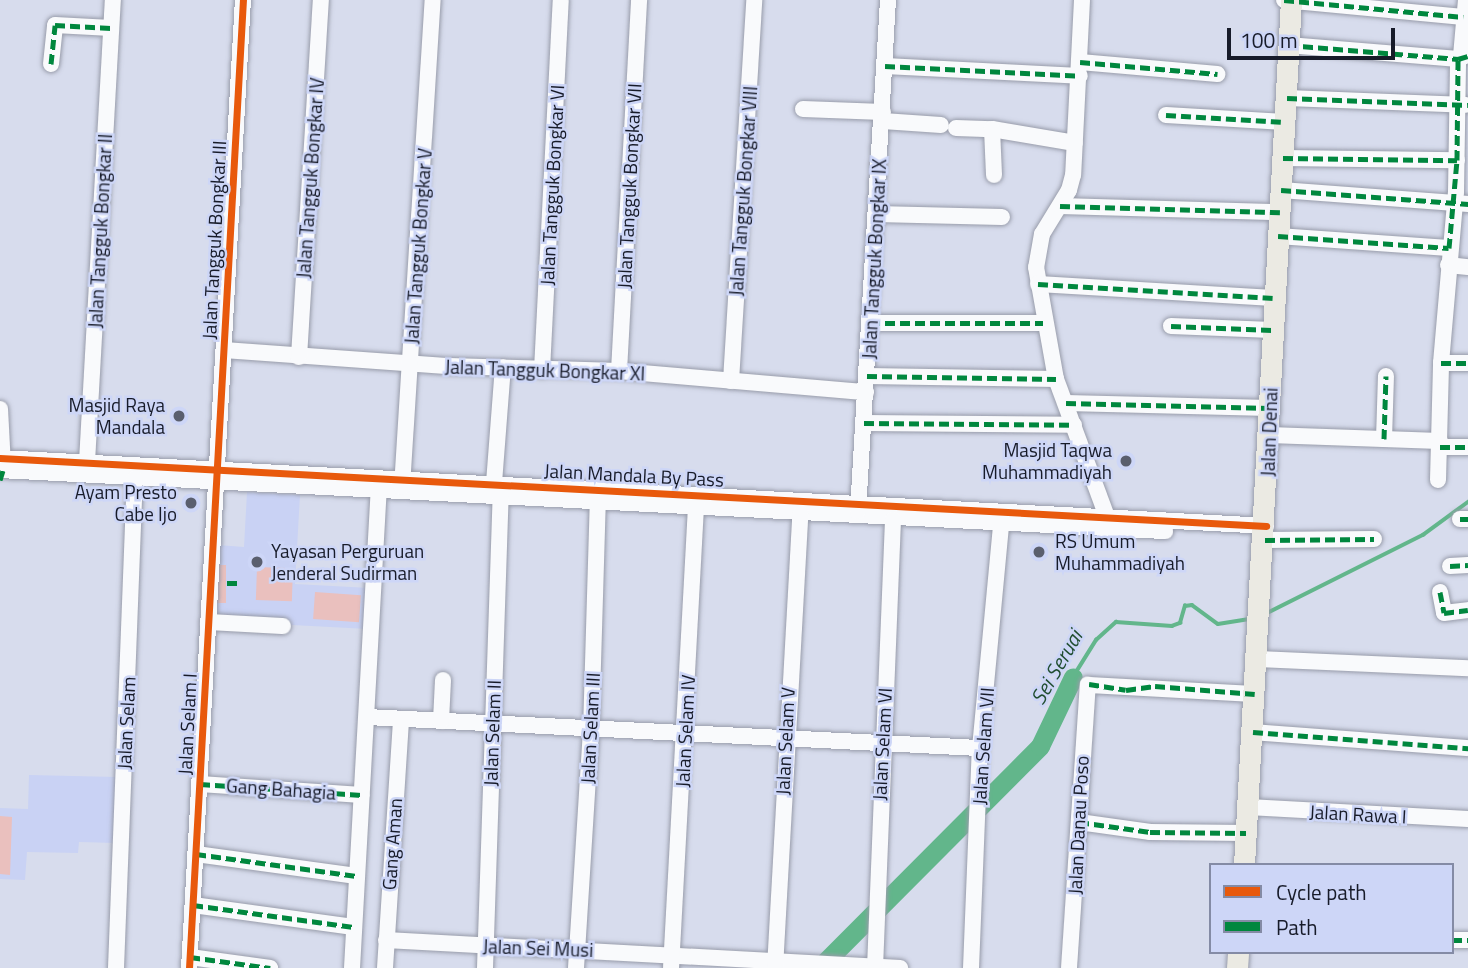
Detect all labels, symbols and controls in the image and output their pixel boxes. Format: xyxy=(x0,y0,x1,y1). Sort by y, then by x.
scale bar xyxy=(1230,14,1398,58)
text: 100 m xyxy=(1240,24,1297,56)
street label: Jalan Tangguk Bongkar IV xyxy=(292,77,328,279)
street label: Jalan Tangguk Bongkar VII xyxy=(612,83,646,289)
street label: Jalan Tangguk Bongkar VI xyxy=(535,84,569,286)
street label: Jalan Tangguk Bongkar VIII xyxy=(724,85,762,297)
street label: Jalan Tangguk Bongkar II xyxy=(84,133,116,329)
street label: Jalan Tangguk Bongkar III xyxy=(197,140,231,340)
street label: Jalan Tangguk Bongkar V xyxy=(400,147,436,345)
street label: Jalan Tangguk Bongkar IX xyxy=(857,158,891,360)
street label: Jalan Tangguk Bongkar XI xyxy=(444,355,646,385)
street label: Jalan Denai xyxy=(1256,387,1282,477)
place label: Masjid Raya Mandala xyxy=(68,394,165,438)
marker: Masjid Raya Mandala xyxy=(171,408,187,424)
place label: Masjid Taqwa Muhammadiyah xyxy=(982,439,1112,483)
marker: Masjid Taqwa Muhammadiyah xyxy=(1118,453,1134,469)
street label: Jalan Mandala By Pass xyxy=(544,459,724,491)
place label: Ayam Presto Cabe Ijo xyxy=(75,481,177,525)
marker: Ayam Presto Cabe Ijo xyxy=(183,495,199,511)
place label: RS Umum Muhammadiyah xyxy=(1055,530,1185,574)
place label: Yayasan Perguruan Jenderal Sudirman xyxy=(271,540,424,584)
marker: RS Umum Muhammadiyah xyxy=(1029,542,1049,562)
marker: Yayasan Perguruan Jenderal Sudirman xyxy=(249,554,265,570)
water label: Sei Seruai xyxy=(1025,626,1087,708)
street label: Jalan Selam III xyxy=(576,672,604,784)
street label: Jalan Selam I xyxy=(173,673,201,775)
street label: Jalan Selam IV xyxy=(671,674,699,788)
street label: Jalan Selam xyxy=(112,676,140,770)
street label: Jalan Selam II xyxy=(479,679,505,787)
street label: Jalan Selam V xyxy=(771,686,799,796)
street label: Jalan Selam VI xyxy=(868,687,896,801)
street label: Jalan Selam VII xyxy=(968,687,998,805)
street label: Jalan Danau Poso xyxy=(1063,755,1093,895)
street label: Gang Bahagia xyxy=(225,774,337,804)
street label: Gang Aman xyxy=(377,797,407,891)
street label: Jalan Rawa I xyxy=(1309,800,1407,828)
legend xyxy=(1209,863,1454,954)
text: Cycle path xyxy=(1276,876,1367,908)
text: Path xyxy=(1276,911,1318,943)
street label: Jalan Sei Musi xyxy=(482,935,594,961)

